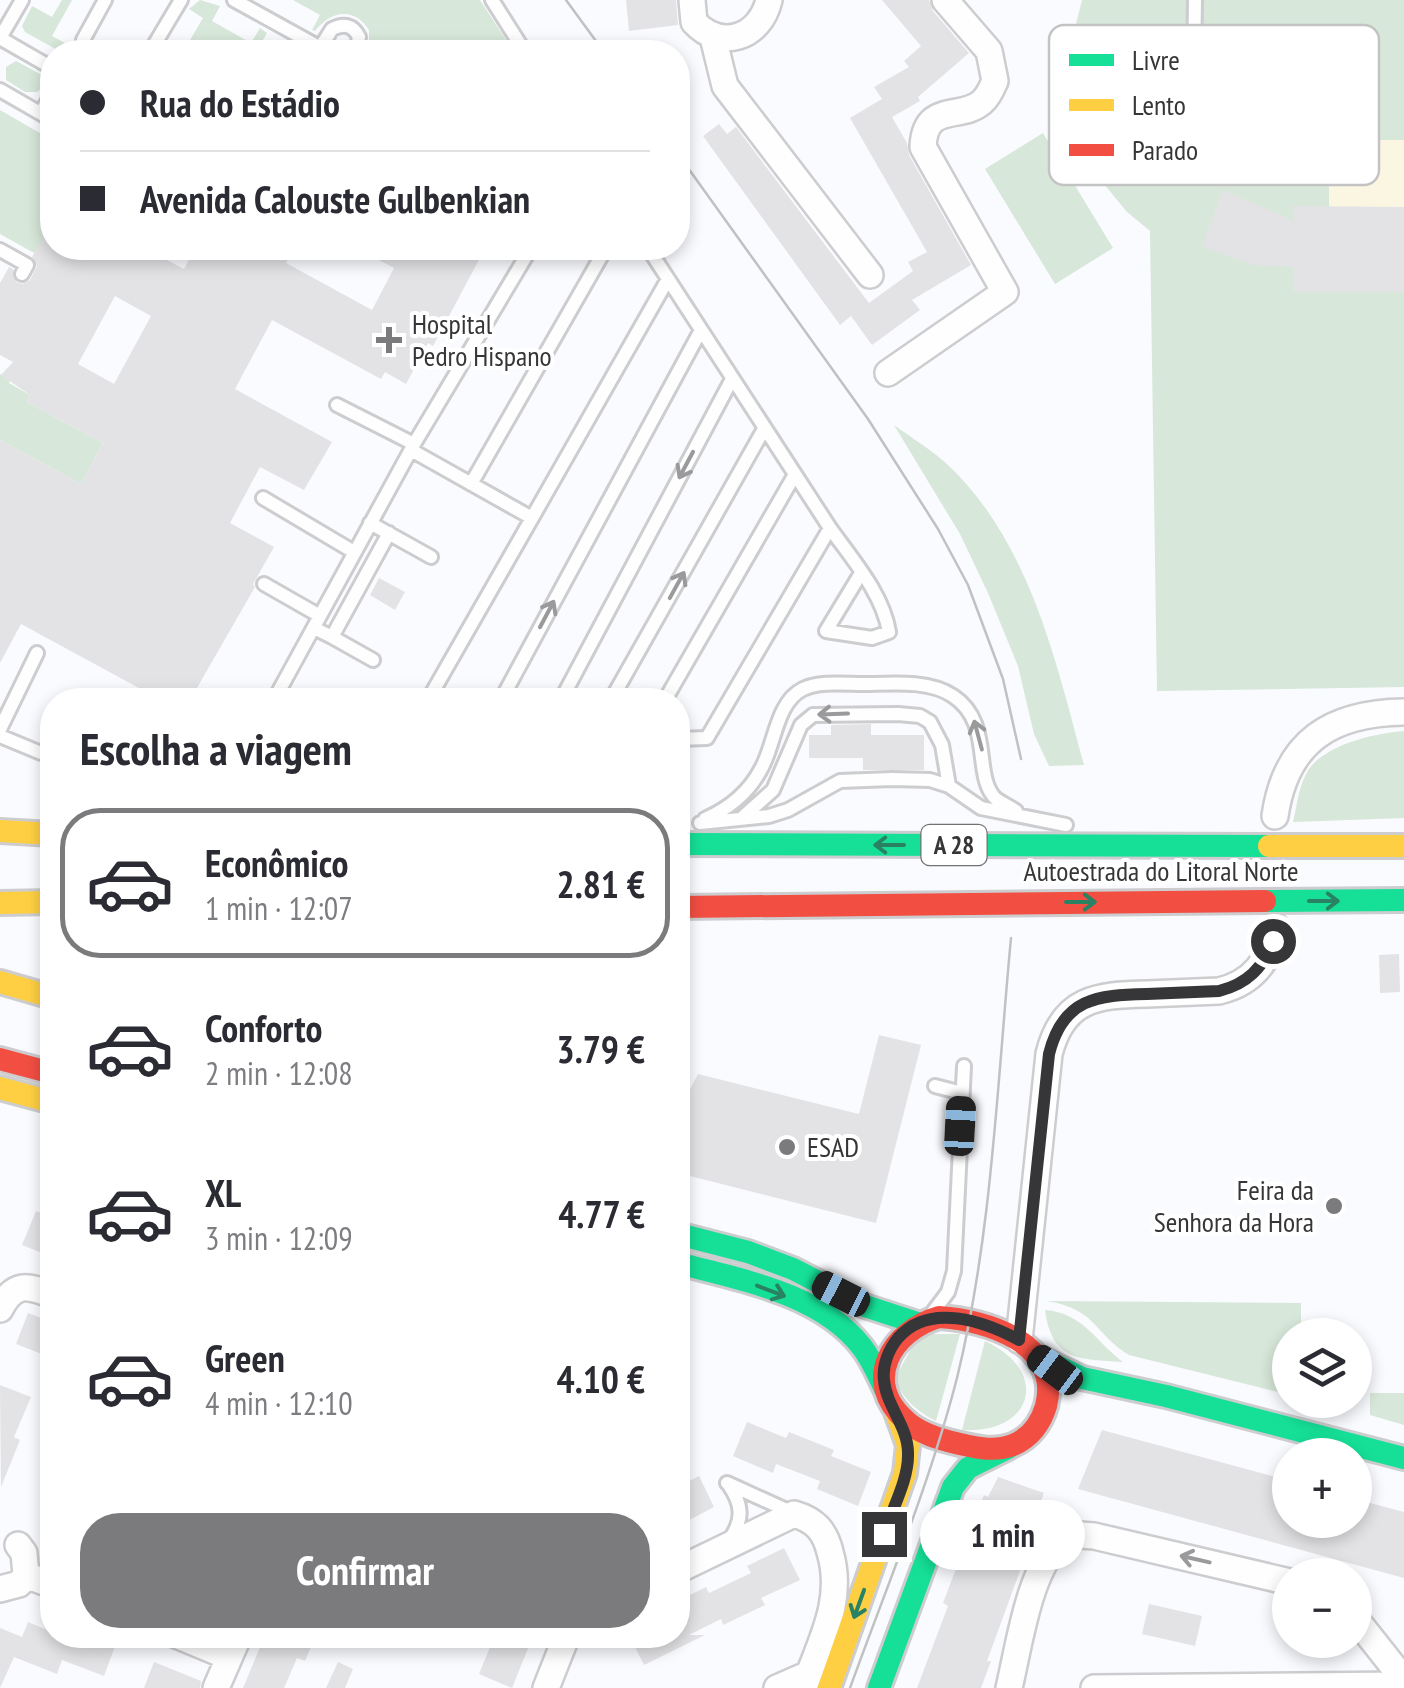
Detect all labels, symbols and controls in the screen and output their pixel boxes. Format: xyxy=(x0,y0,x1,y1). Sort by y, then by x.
legend xyxy=(1049,25,1379,185)
text: Livre xyxy=(1132,41,1180,78)
text: Rua do Estádio xyxy=(140,78,340,127)
text: Lento xyxy=(1132,86,1186,123)
text: Parado xyxy=(1132,131,1198,168)
text: Avenida Calouste Gulbenkian xyxy=(140,174,530,223)
place label: Hospital Pedro Hispano xyxy=(412,305,552,374)
marker: Hospital Pedro Hispano xyxy=(376,327,402,353)
one-way arrow xyxy=(676,450,696,480)
one-way arrow xyxy=(667,570,687,600)
one-way arrow xyxy=(538,600,557,630)
one-way arrow xyxy=(817,705,849,724)
text: Escolha a viagem xyxy=(80,719,352,777)
one-way arrow xyxy=(968,720,987,751)
road number: A 28 xyxy=(922,825,986,865)
one-way arrow xyxy=(873,836,906,854)
icon: car xyxy=(85,838,175,928)
text: Econômico xyxy=(205,838,349,887)
street label: Autoestrada do Litoral Norte xyxy=(1023,852,1299,889)
text: 2.81 € xyxy=(556,859,645,908)
text: 1 min · 12:07 xyxy=(205,887,353,929)
one-way arrow xyxy=(1308,891,1340,910)
one-way arrow xyxy=(1064,892,1097,912)
route start xyxy=(1251,919,1296,964)
icon: car xyxy=(85,1003,175,1093)
text: Conforto xyxy=(205,1003,322,1052)
text: 3.79 € xyxy=(556,1024,645,1073)
text: 2 min · 12:08 xyxy=(205,1052,353,1094)
car xyxy=(943,1095,977,1157)
place label: ESAD xyxy=(807,1128,859,1165)
marker: ESAD xyxy=(776,1136,798,1158)
icon: car xyxy=(85,1168,175,1258)
text: XL xyxy=(205,1168,241,1217)
place label: Feira da Senhora da Hora xyxy=(1154,1171,1314,1240)
text: 4.77 € xyxy=(558,1189,645,1238)
marker: Feira da Senhora da Hora xyxy=(1323,1195,1345,1217)
text: 3 min · 12:09 xyxy=(205,1217,353,1259)
car xyxy=(807,1267,875,1321)
one-way arrow xyxy=(755,1283,786,1301)
map controls xyxy=(1272,1318,1372,1658)
button: layers xyxy=(1272,1318,1372,1418)
icon: car xyxy=(85,1333,175,1423)
text: Green xyxy=(205,1333,285,1382)
car xyxy=(1022,1340,1088,1400)
text: 4.10 € xyxy=(556,1354,645,1403)
text: 4 min · 12:10 xyxy=(205,1382,353,1424)
button: + xyxy=(1272,1438,1372,1538)
callout: 1 min xyxy=(919,1499,1084,1569)
route end xyxy=(862,1512,907,1557)
button: Confirmar xyxy=(80,1513,650,1628)
text: 1 min xyxy=(970,1514,1035,1556)
one-way arrow xyxy=(1180,1549,1212,1567)
button: − xyxy=(1272,1558,1372,1658)
one-way arrow xyxy=(849,1588,867,1619)

